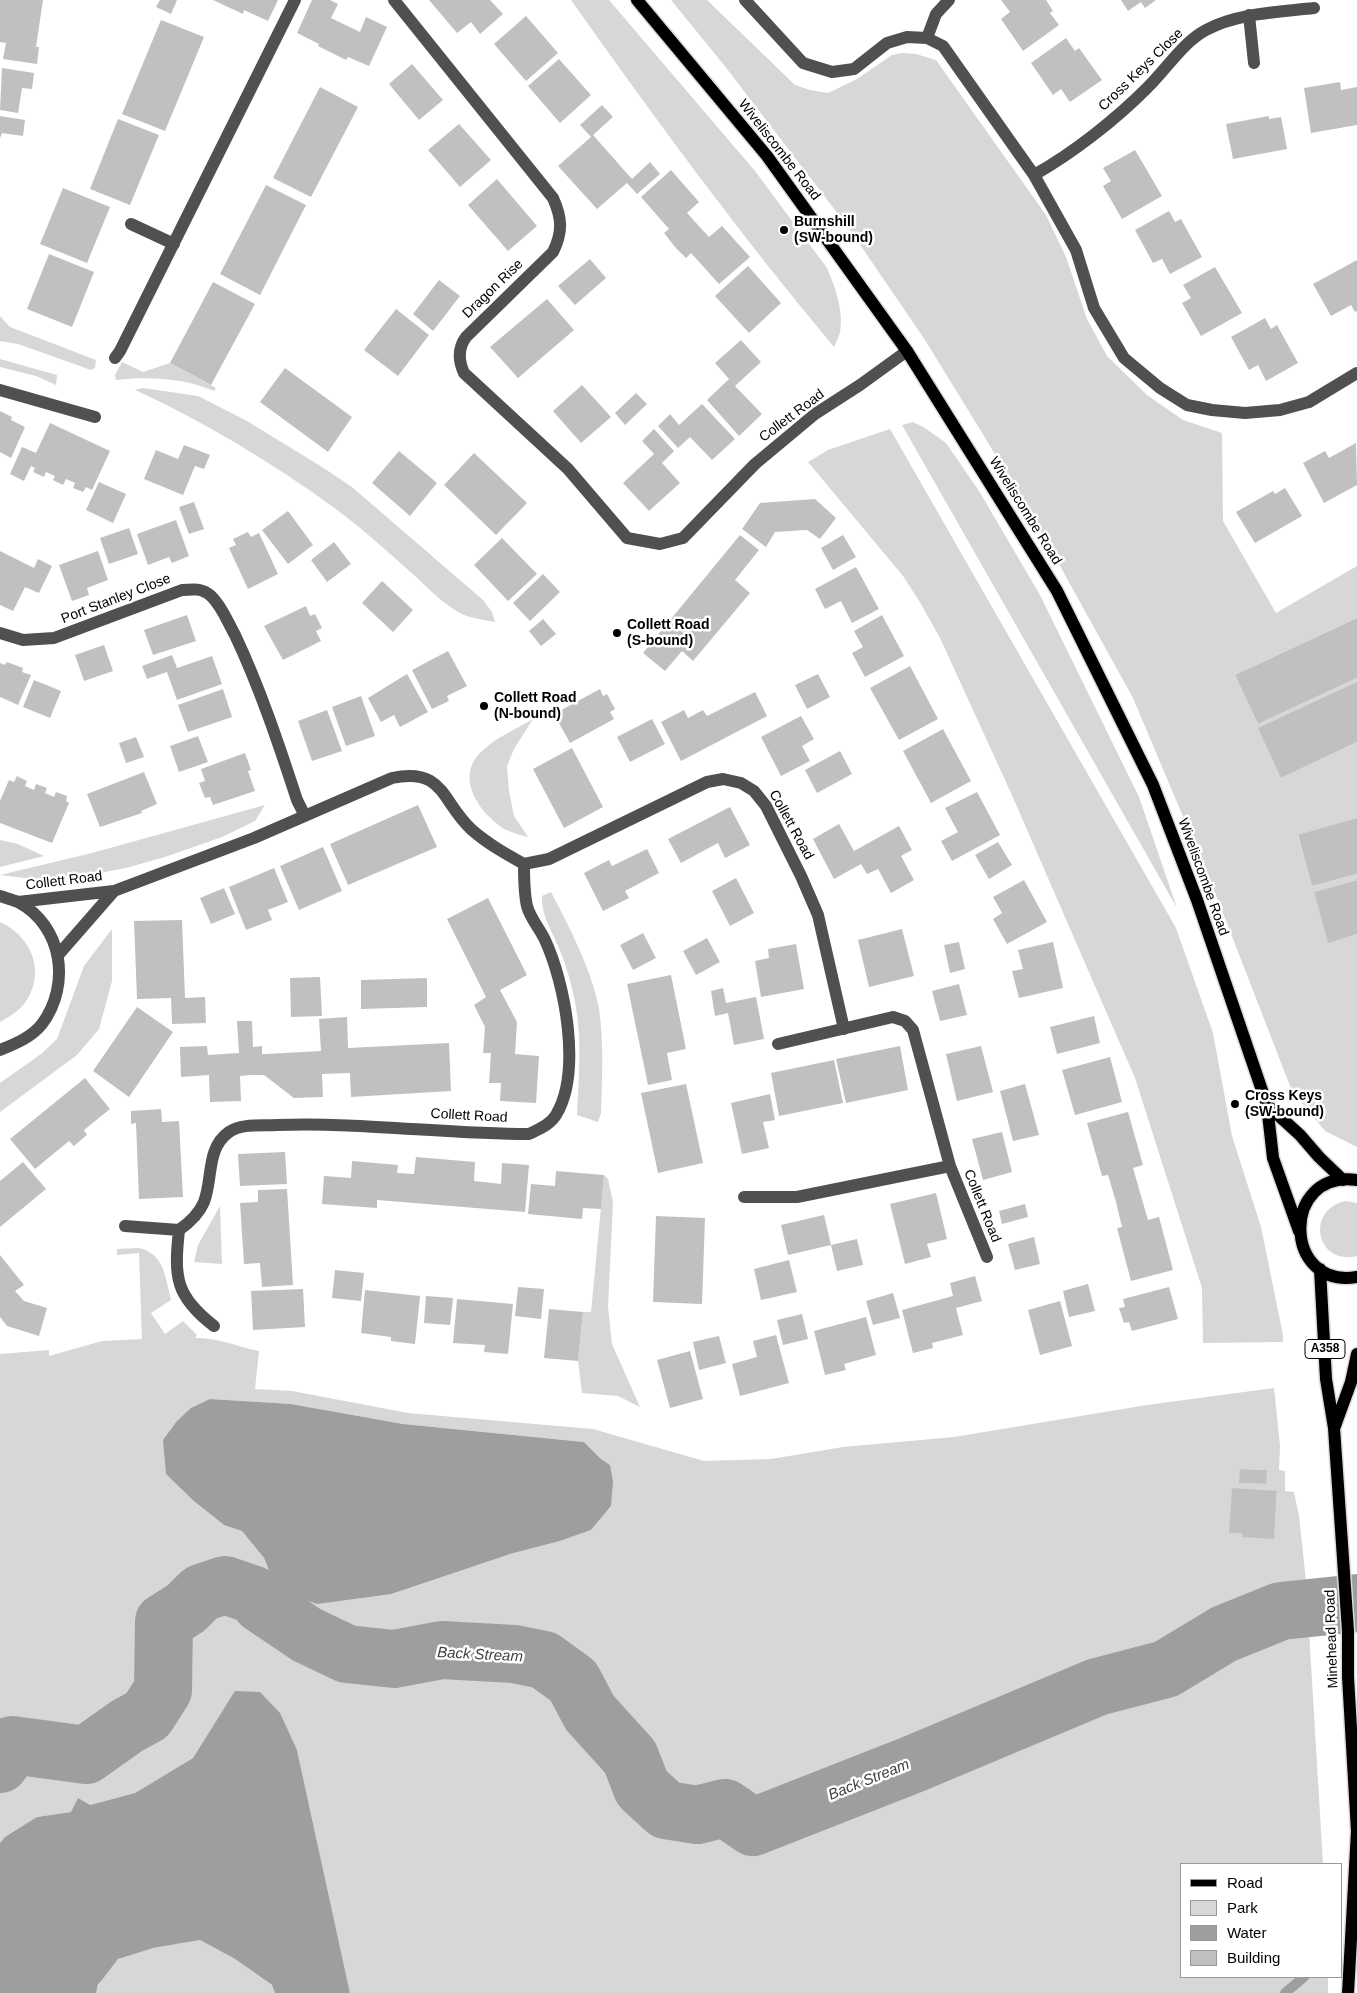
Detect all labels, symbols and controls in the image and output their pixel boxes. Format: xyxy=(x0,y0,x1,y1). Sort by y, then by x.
street label: Cross Keys Close xyxy=(1095,25,1187,115)
street label: Wiveliscombe Road xyxy=(734,96,824,204)
place label: Burnshill (SW-bound) xyxy=(794,214,873,246)
marker: Burnshill (SW-bound) xyxy=(778,224,790,236)
street label: Dragon Rise xyxy=(459,256,527,322)
street label: Collett Road xyxy=(756,386,828,446)
street label: Wiveliscombe Road xyxy=(985,454,1065,568)
street label: Port Stanley Close xyxy=(59,570,173,628)
place label: Collett Road (S-bound) xyxy=(627,617,709,650)
marker: Collett Road (S-bound) xyxy=(611,627,623,639)
place label: Collett Road (N-bound) xyxy=(494,690,576,722)
marker: Collett Road (N-bound) xyxy=(478,700,490,712)
street label: Collett Road xyxy=(765,787,817,863)
street label: Wiveliscombe Road xyxy=(1174,816,1232,938)
street label: Collett Road xyxy=(25,868,103,894)
place label: Cross Keys (SW-bound) xyxy=(1245,1088,1324,1120)
marker: Cross Keys (SW-bound) xyxy=(1229,1098,1241,1110)
street label: Collett Road xyxy=(430,1106,508,1126)
street label: Collett Road xyxy=(960,1167,1004,1245)
road number: A358 xyxy=(1305,1340,1345,1358)
street label: Minehead Road xyxy=(1322,1589,1342,1689)
water label: Back Stream xyxy=(437,1644,523,1666)
water label: Back Stream xyxy=(826,1756,912,1804)
legend xyxy=(1180,1863,1342,1978)
text: Road xyxy=(1227,1874,1263,1891)
text: Park xyxy=(1227,1899,1258,1916)
text: Water xyxy=(1227,1924,1266,1941)
text: Building xyxy=(1227,1949,1280,1966)

